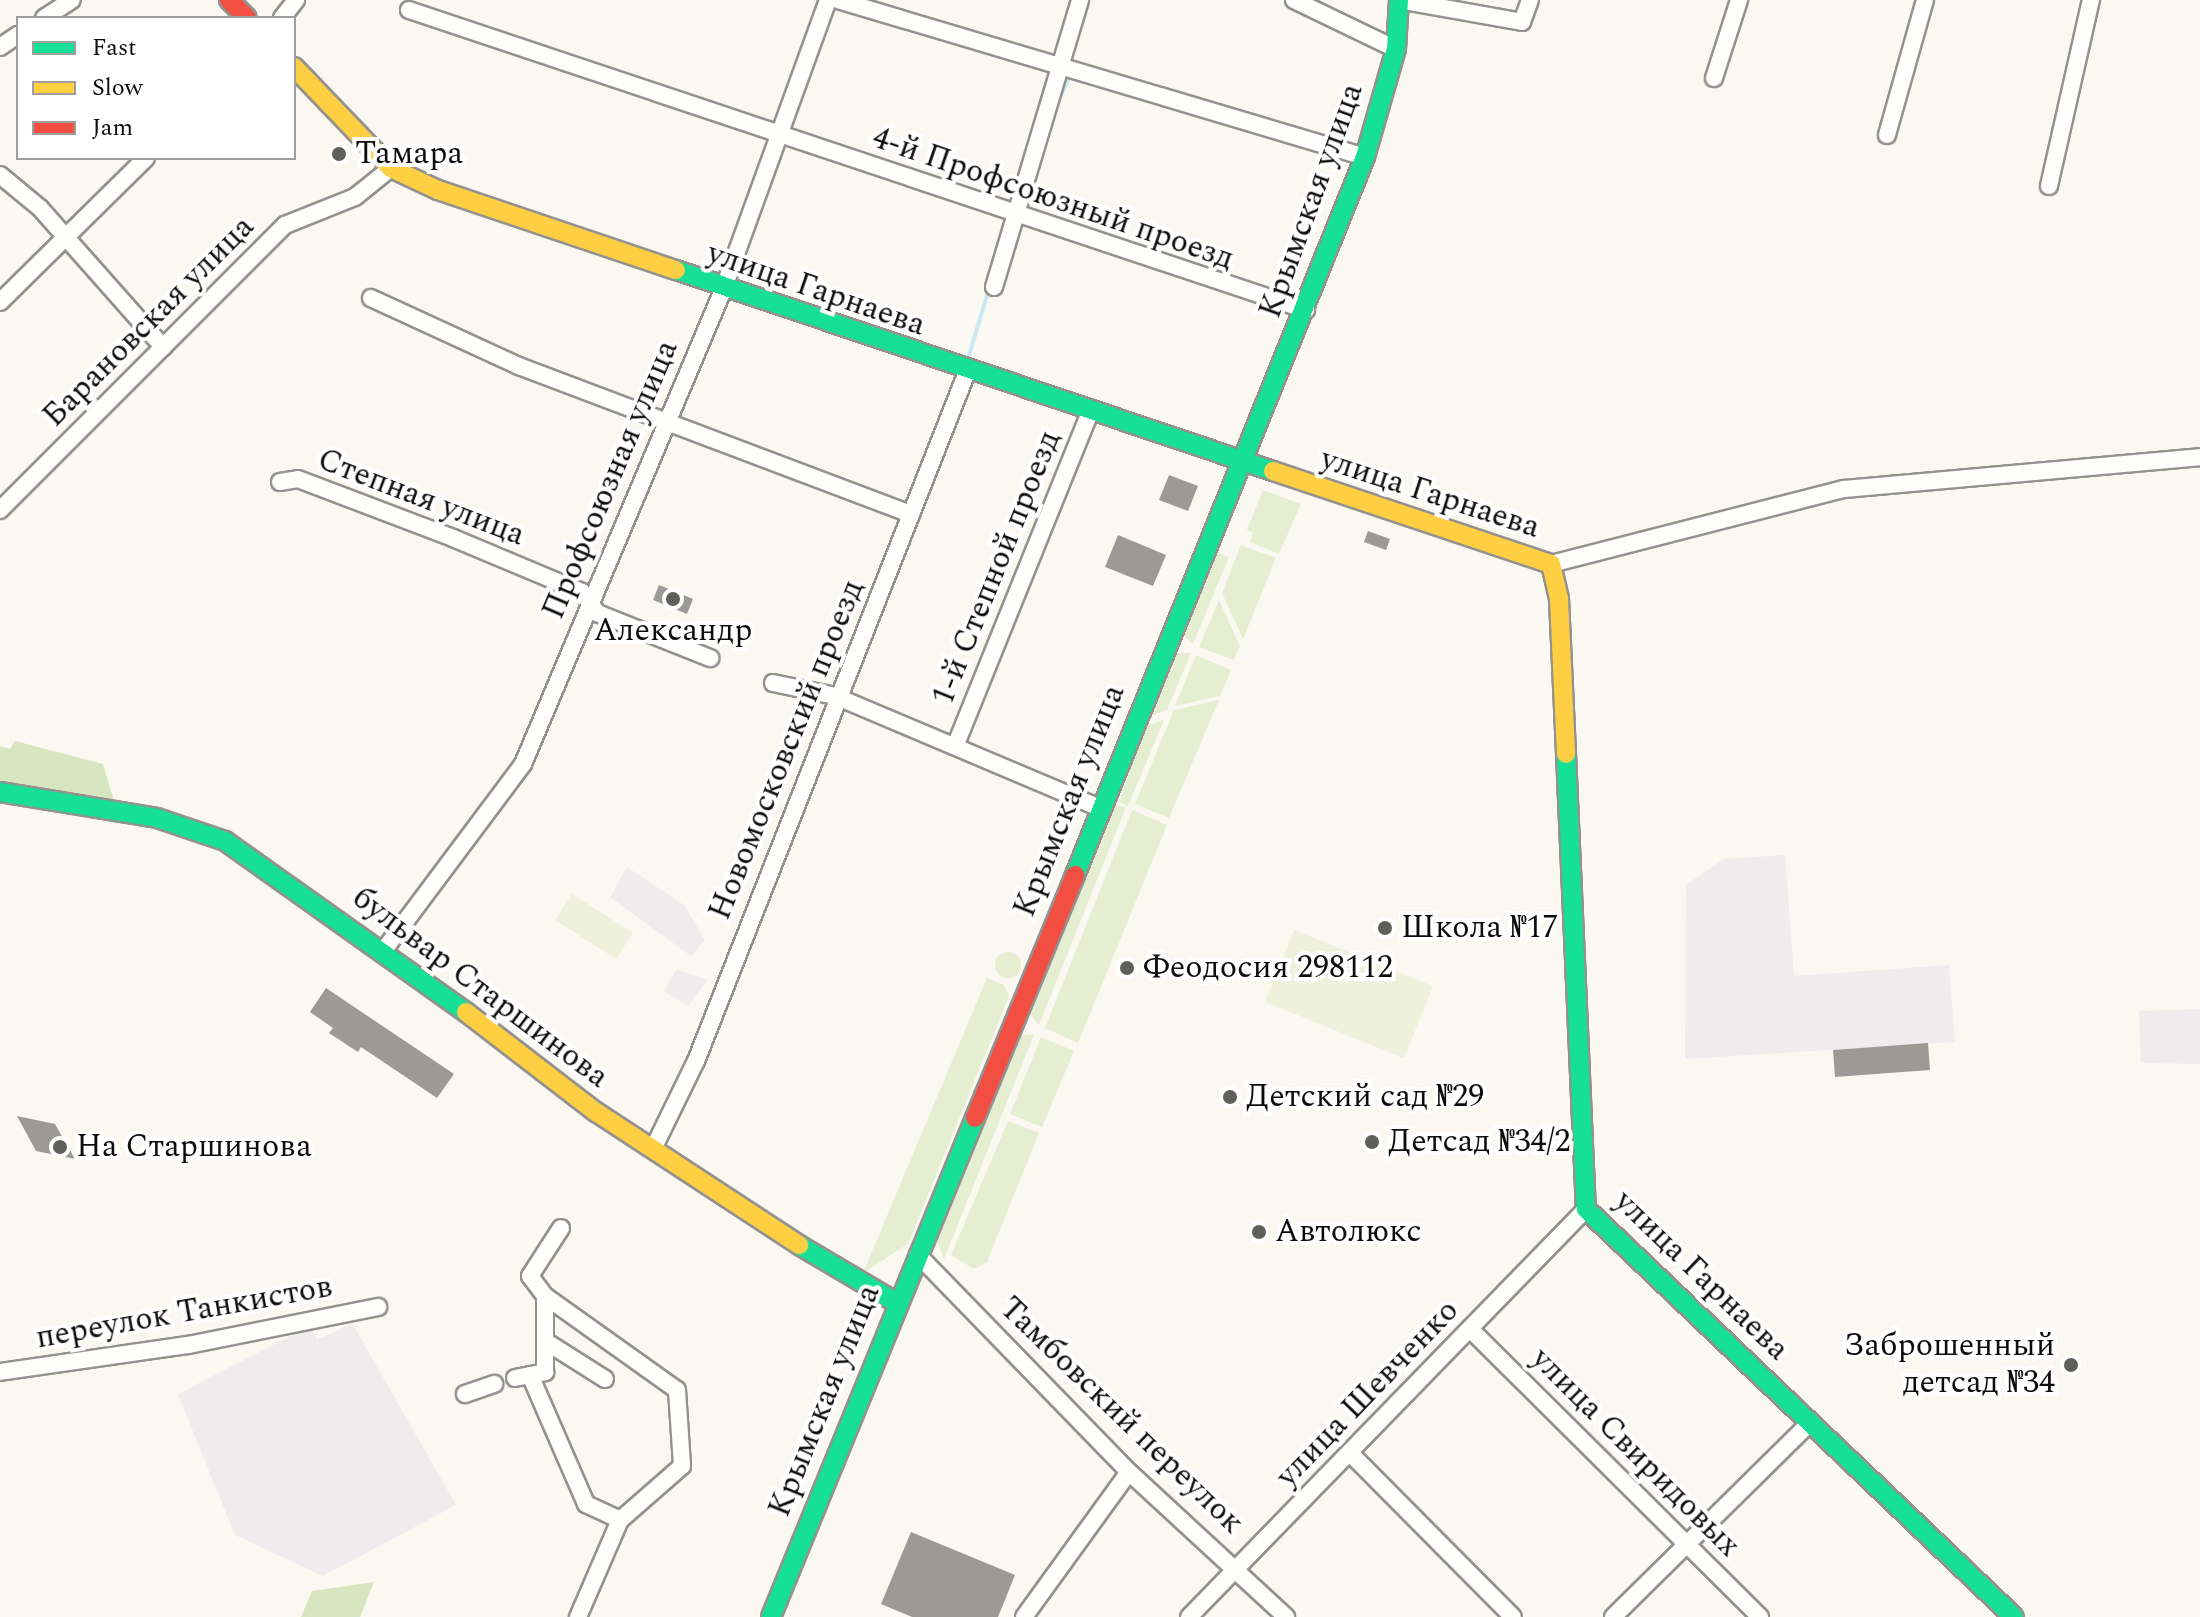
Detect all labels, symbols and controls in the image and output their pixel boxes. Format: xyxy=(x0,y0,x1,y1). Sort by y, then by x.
legend xyxy=(16,16,296,160)
text: Fast xyxy=(92,30,137,66)
text: Slow xyxy=(92,70,143,106)
street label: Крымская улица xyxy=(1252,78,1372,324)
text: Jam xyxy=(92,110,133,146)
street label: 4-й Профсоюзный проезд xyxy=(867,119,1239,279)
place label: Тамара xyxy=(355,135,463,173)
marker: Тамара xyxy=(330,145,348,163)
street label: Барановская улица xyxy=(35,208,263,436)
street label: улица Гарнаева xyxy=(702,235,930,345)
street label: Профсоюзная улица xyxy=(535,335,687,625)
street label: 1-й Степной проезд xyxy=(924,425,1070,711)
street label: улица Гарнаева xyxy=(1316,440,1544,548)
street label: Степная улица xyxy=(312,441,530,555)
street label: Новомосковский проезд xyxy=(701,574,873,926)
marker: Александр xyxy=(664,590,682,608)
place label: Александр xyxy=(594,612,752,650)
street label: Крымская улица xyxy=(1006,679,1134,923)
street label: бульвар Старшинова xyxy=(344,879,616,1097)
place label: Школа №17 xyxy=(1401,909,1558,947)
marker: Школа №17 xyxy=(1376,919,1394,937)
place label: Феодосия 298112 xyxy=(1143,949,1393,987)
marker: Феодосия 298112 xyxy=(1118,959,1136,977)
place label: Детский сад №29 xyxy=(1246,1078,1484,1116)
marker: Детский сад №29 xyxy=(1221,1088,1239,1106)
place label: Детсад №34/2 xyxy=(1388,1123,1571,1161)
place label: На Старшинова xyxy=(76,1128,312,1166)
marker: Детсад №34/2 xyxy=(1363,1133,1381,1151)
marker: На Старшинова xyxy=(51,1138,69,1156)
street label: улица Гарнаева xyxy=(1606,1183,1796,1369)
place label: Автолюкс xyxy=(1275,1213,1422,1251)
marker: Автолюкс xyxy=(1250,1223,1268,1241)
street label: переулок Танкистов xyxy=(33,1268,335,1358)
street label: Крымская улица xyxy=(761,1279,889,1523)
street label: Тамбовский переулок xyxy=(991,1289,1251,1543)
street label: улица Шевченко xyxy=(1269,1292,1467,1496)
place label: Заброшенный детсад №34 xyxy=(1844,1328,2055,1403)
street label: улица Свиридовых xyxy=(1522,1340,1748,1566)
marker: Заброшенный детсад №34 xyxy=(2062,1356,2080,1374)

